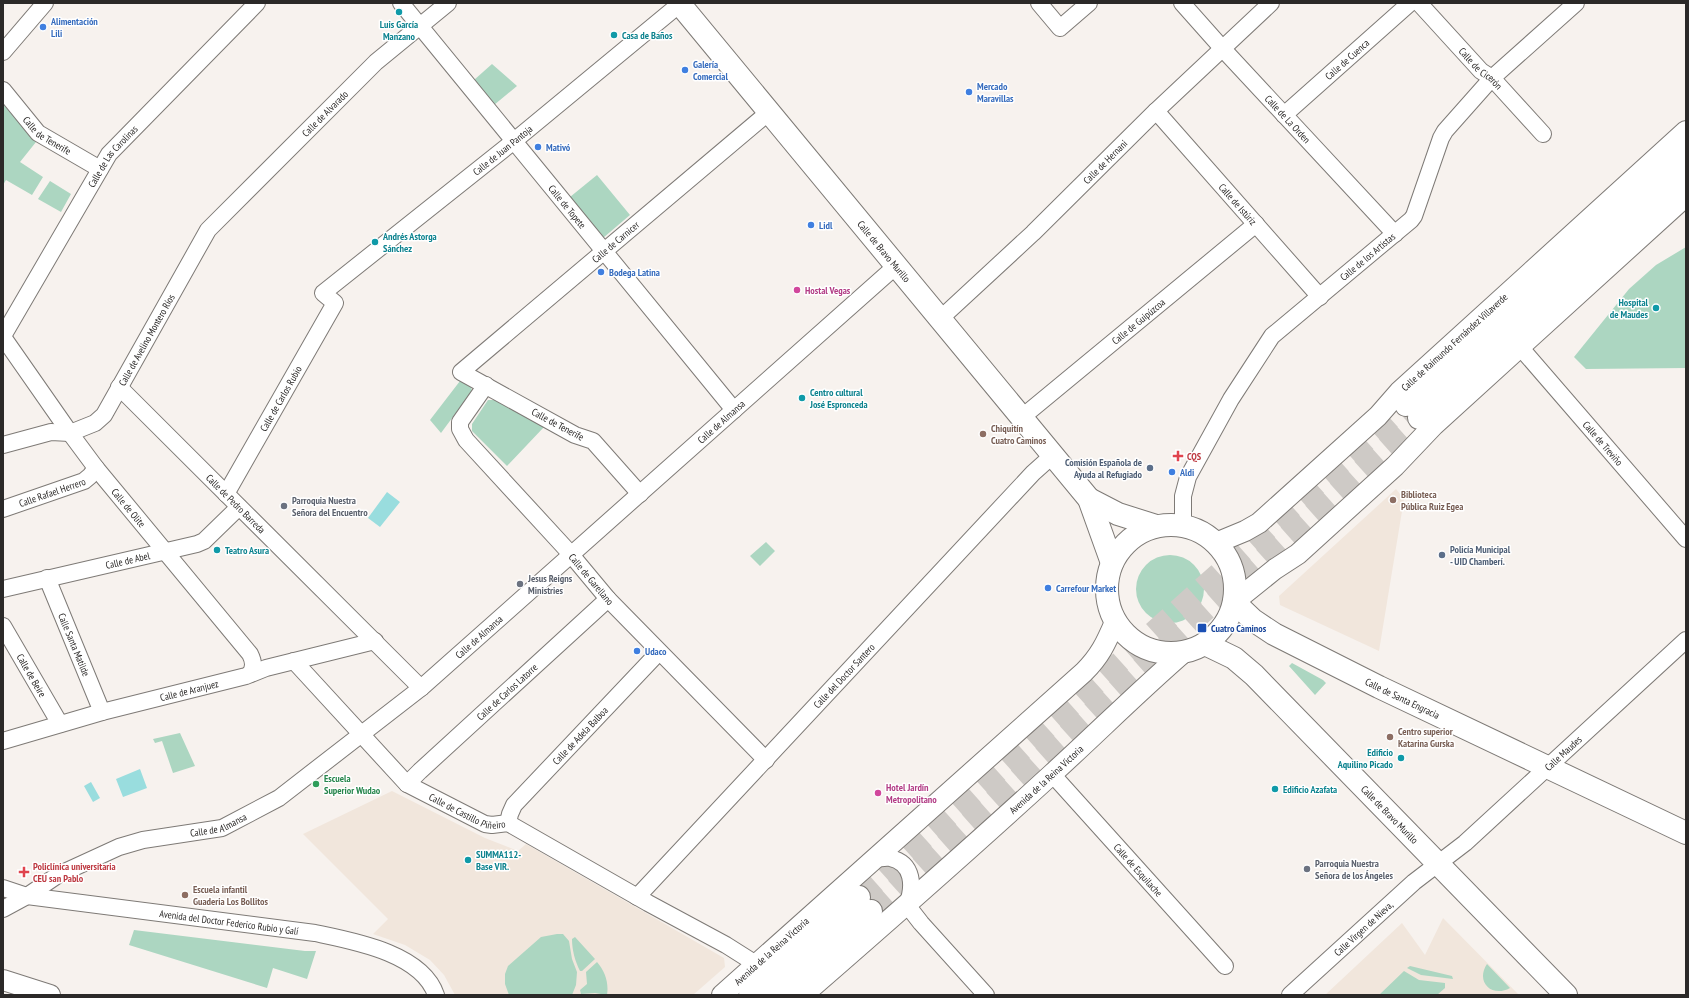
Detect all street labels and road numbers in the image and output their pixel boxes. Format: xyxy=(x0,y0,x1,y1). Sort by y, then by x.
street label: Calle de Cuenca xyxy=(1322,36,1372,83)
street label: Calle de Cicerón xyxy=(1456,45,1505,92)
street label: Calle de Alvarado xyxy=(299,88,351,140)
street label: Calle de La Orden xyxy=(1262,92,1313,146)
street label: Calle de Tenerife xyxy=(20,114,73,158)
street label: Calle de Las Carolinas xyxy=(85,122,141,190)
street label: Calle de Juan Pantoja xyxy=(470,122,535,178)
street label: Calle de Hernani xyxy=(1080,137,1130,187)
street label: Calle de Istúriz xyxy=(1216,181,1260,228)
street label: Calle de Topete xyxy=(545,182,589,231)
street label: Calle de Carnicer xyxy=(589,218,642,266)
street label: Calle de Bravo Murillo xyxy=(854,218,913,285)
street label: Calle de los Artistas xyxy=(1337,230,1398,284)
street label: Calle de Avelino Montero Ríos xyxy=(116,291,178,388)
street label: Calle de Raimundo Fernández Villaverde xyxy=(1399,291,1510,394)
street label: Calle de Guipúzcoa xyxy=(1109,296,1168,347)
street label: Calle de Carlos Rubio xyxy=(257,364,305,434)
street label: Calle de Almansa xyxy=(695,397,748,446)
street label: Calle de Tenerife xyxy=(529,405,586,444)
street label: Calle de Treviño xyxy=(1580,418,1626,468)
street label: Calle de Pedro Barreda xyxy=(203,471,268,536)
street label: Calle Rafael Herrero xyxy=(17,475,87,510)
street label: Calle de Olite xyxy=(108,486,148,530)
street label: Calle de Abel xyxy=(104,549,152,572)
street label: Calle de Garellano xyxy=(566,551,616,608)
street label: Calle Santa Matilde xyxy=(55,611,93,678)
street label: Calle de Almansa xyxy=(453,613,505,662)
street label: Calle del Doctor Santero xyxy=(811,641,878,711)
street label: Calle de Beire xyxy=(14,652,49,700)
street label: Calle de Carlos Latorre xyxy=(474,661,540,723)
street label: Calle de Santa Engracia xyxy=(1363,675,1442,722)
street label: Calle de Aranjuez xyxy=(159,677,220,704)
street label: Calle de Adela Balboa xyxy=(550,704,611,767)
street label: Calle Maudes xyxy=(1542,733,1585,774)
street label: Avenida de la Reina Victoria xyxy=(1007,742,1086,817)
street label: Calle de Bravo Murillo xyxy=(1358,783,1421,847)
street label: Calle de Castillo Piñeiro xyxy=(427,790,506,832)
street label: Calle de Almansa xyxy=(189,810,249,840)
street label: Calle de Esquilache xyxy=(1111,841,1165,899)
street label: Calle Virgen de Nieva, xyxy=(1331,898,1396,959)
street label: Avenida del Doctor Federico Rubio y Galí xyxy=(159,907,300,938)
street label: Avenida de la Reina Victoria xyxy=(731,915,812,988)

